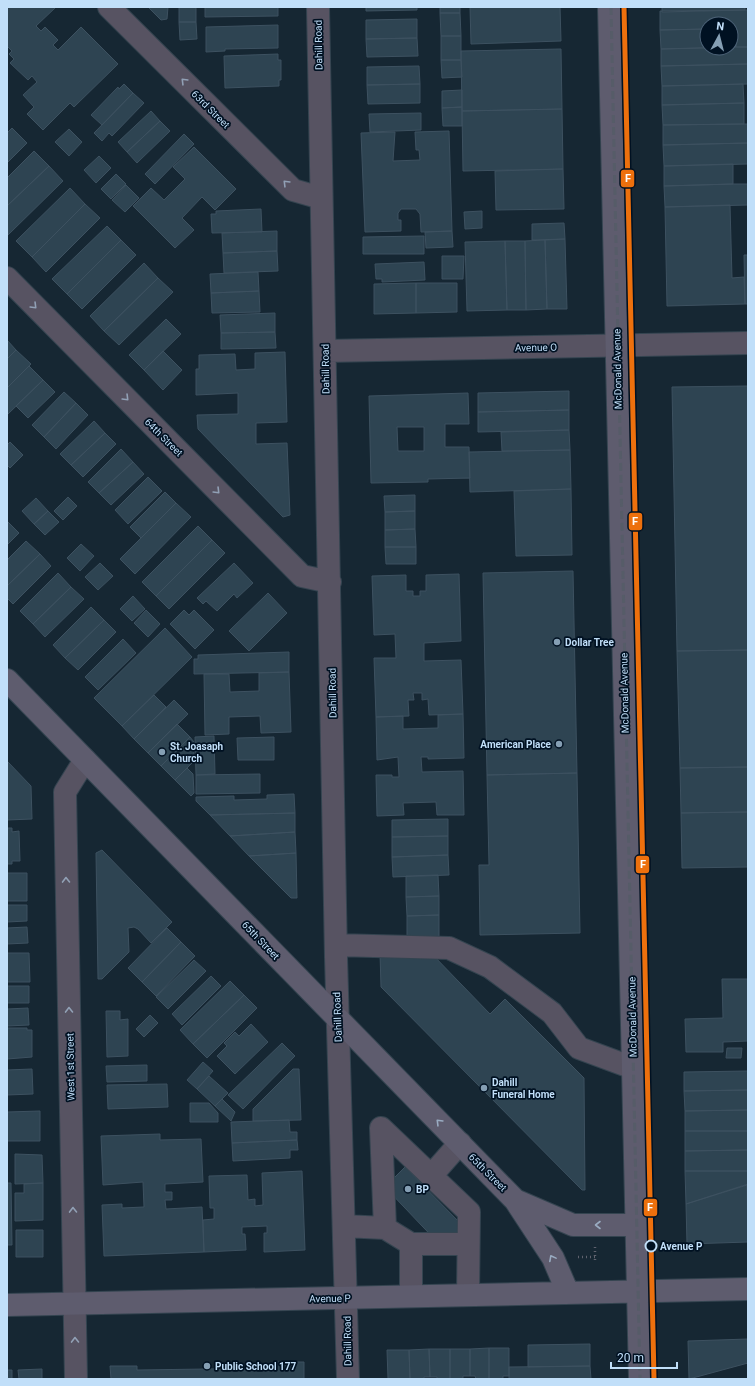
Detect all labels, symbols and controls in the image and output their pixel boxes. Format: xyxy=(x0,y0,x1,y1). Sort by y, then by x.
north arrow xyxy=(699,16,739,56)
street label: Dahill Road xyxy=(313,20,324,70)
text: N xyxy=(716,20,725,34)
one-way arrow xyxy=(181,78,189,86)
street label: 63rd Street xyxy=(189,88,232,131)
line badge: F xyxy=(620,169,635,188)
text: F xyxy=(625,172,631,185)
one-way arrow xyxy=(283,180,291,188)
one-way arrow xyxy=(29,301,37,309)
street label: McDonald Avenue xyxy=(611,329,624,409)
street label: Avenue O xyxy=(515,342,557,353)
street label: Dahill Road xyxy=(320,344,331,394)
one-way arrow xyxy=(121,393,129,401)
street label: 64th Street xyxy=(142,416,185,459)
one-way arrow xyxy=(212,486,220,494)
line badge: F xyxy=(628,512,643,531)
text: F xyxy=(632,515,638,528)
marker: Dollar Tree xyxy=(552,637,562,647)
place label: Dollar Tree xyxy=(565,637,615,648)
street label: McDonald Avenue xyxy=(618,653,631,733)
street label: Dahill Road xyxy=(327,668,338,718)
place label: American Place xyxy=(480,739,552,750)
marker: American Place xyxy=(554,739,564,749)
place label: St. Joasaph Church xyxy=(170,741,224,764)
marker: St. Joasaph Church xyxy=(157,747,167,757)
line badge: F xyxy=(635,855,650,874)
text: F xyxy=(640,858,646,871)
one-way arrow xyxy=(62,877,71,883)
street label: 65th Street xyxy=(240,919,282,962)
street label: McDonald Avenue xyxy=(626,977,639,1057)
street label: Dahill Road xyxy=(331,992,344,1042)
one-way arrow xyxy=(65,1007,73,1013)
street label: West 1st Street xyxy=(64,1033,77,1101)
place label: Dahill Funeral Home xyxy=(492,1077,555,1100)
marker: Dahill Funeral Home xyxy=(479,1083,489,1093)
one-way arrow xyxy=(436,1119,444,1127)
street label: 65th Street xyxy=(466,1151,509,1194)
marker: BP xyxy=(403,1184,413,1194)
place label: BP xyxy=(416,1184,429,1195)
line badge: F xyxy=(643,1198,658,1217)
text: F xyxy=(647,1201,653,1214)
one-way arrow xyxy=(69,1207,77,1213)
one-way arrow xyxy=(595,1221,601,1229)
marker: Avenue P xyxy=(644,1239,658,1253)
place label: Avenue P xyxy=(660,1241,703,1252)
one-way arrow xyxy=(550,1255,557,1262)
street label: Avenue P xyxy=(309,1293,351,1304)
street label: Dahill Road xyxy=(342,1316,353,1366)
one-way arrow xyxy=(71,1337,79,1343)
scale bar xyxy=(611,1344,677,1370)
text: 20 m xyxy=(617,1351,644,1365)
marker: Public School 177 xyxy=(202,1361,212,1371)
place label: Public School 177 xyxy=(215,1361,297,1372)

